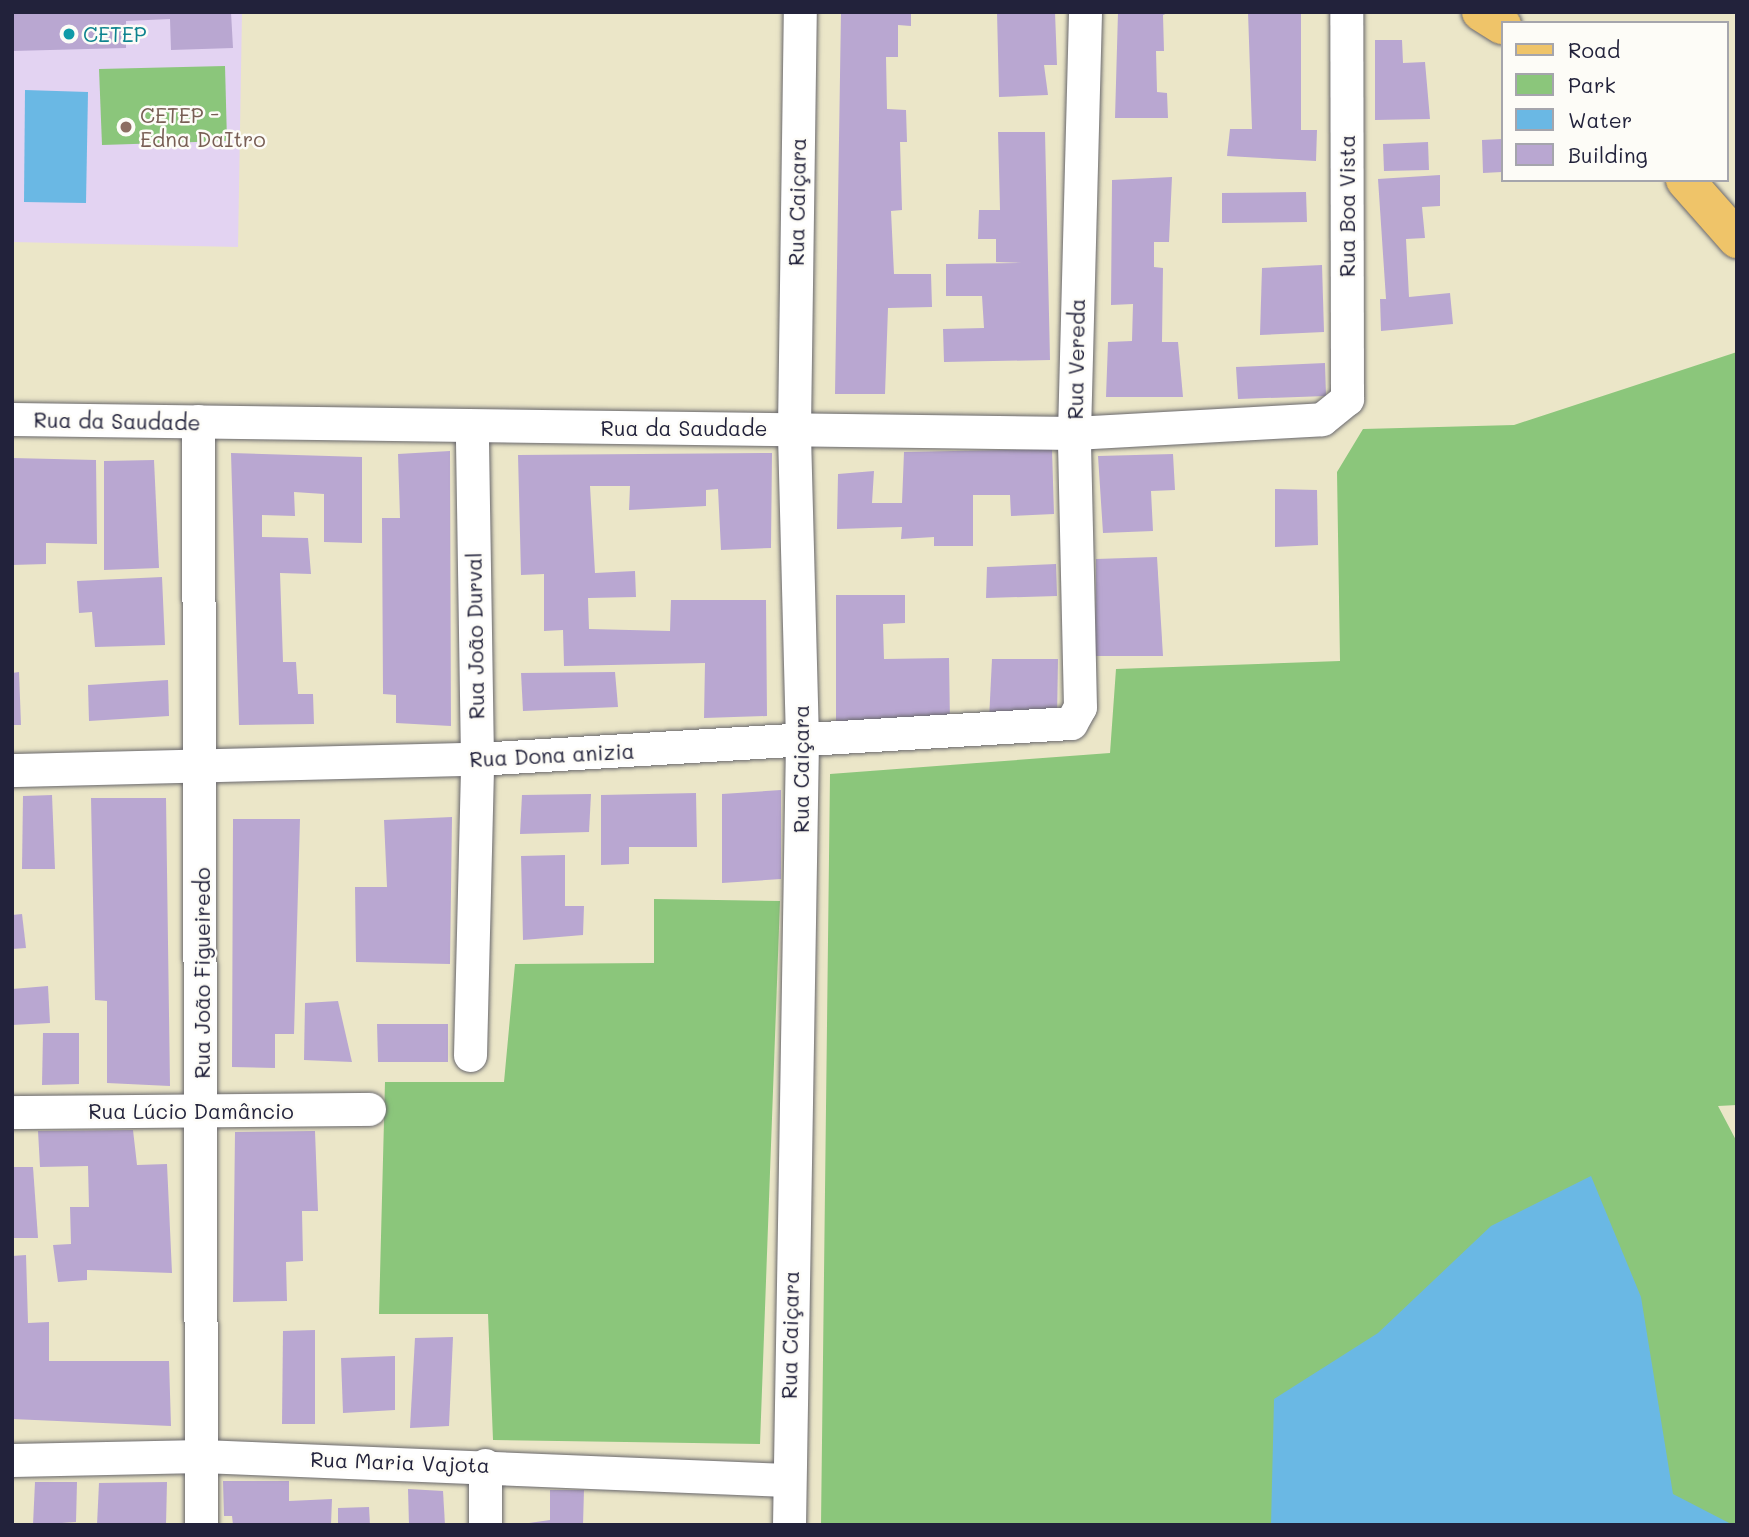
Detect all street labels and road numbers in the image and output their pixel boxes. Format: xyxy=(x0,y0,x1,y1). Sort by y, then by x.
street label: Rua Boa Vista xyxy=(1334,135,1360,277)
street label: Rua Caiçara xyxy=(783,138,811,266)
street label: Rua Vereda xyxy=(1062,298,1090,420)
street label: Rua da Saudade xyxy=(33,407,201,435)
street label: Rua da Saudade xyxy=(601,415,767,441)
street label: Rua João Durval xyxy=(461,552,489,720)
street label: Rua Caiçara xyxy=(788,705,814,833)
street label: Rua Dona anizia xyxy=(469,738,635,772)
street label: Rua João Figueiredo xyxy=(189,867,215,1079)
street label: Rua Lúcio Damâncio xyxy=(88,1098,294,1124)
street label: Rua Caiçara xyxy=(776,1271,804,1399)
street label: Rua Maria Vajota xyxy=(310,1446,490,1478)

